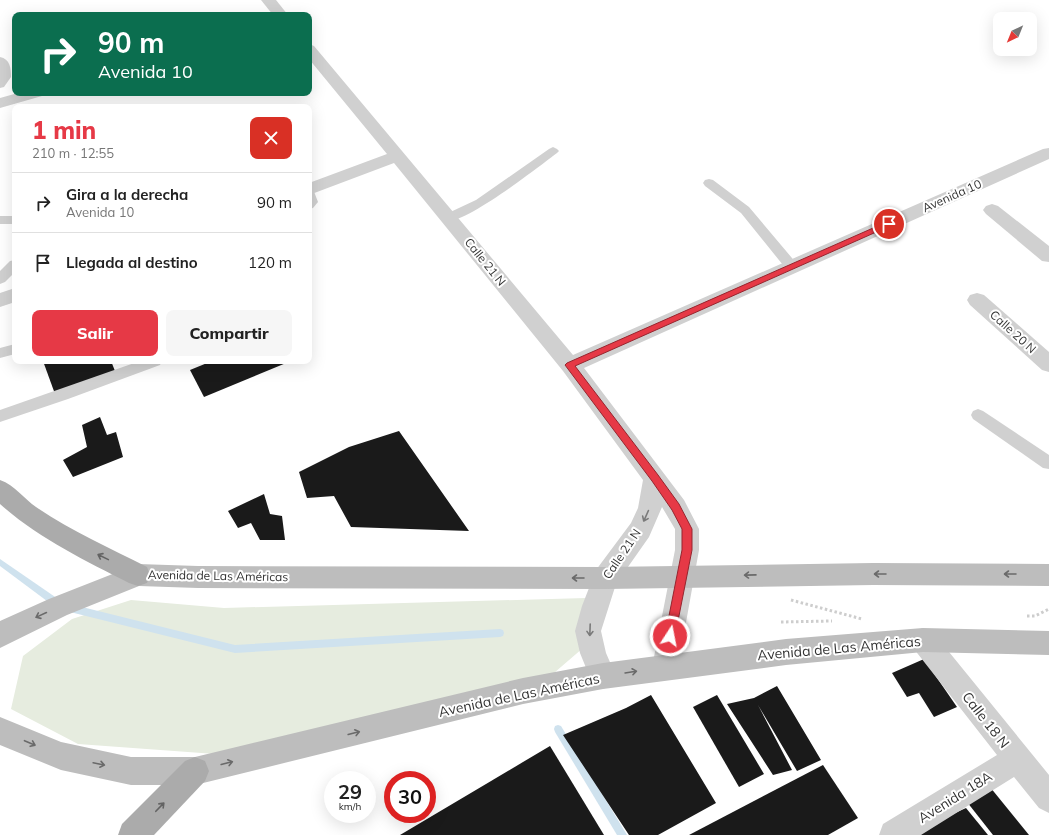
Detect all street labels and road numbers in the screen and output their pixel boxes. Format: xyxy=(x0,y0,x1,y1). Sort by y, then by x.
street label: Avenida 10 xyxy=(920,176,984,215)
street label: Calle 21 N xyxy=(462,235,509,289)
street label: Calle 20 N xyxy=(987,307,1040,356)
street label: Calle 21 N xyxy=(599,526,644,582)
street label: Avenida de Las Américas xyxy=(148,567,288,584)
street label: Avenida de Las Américas xyxy=(757,632,922,664)
street label: Avenida de Las Américas xyxy=(437,669,601,721)
street label: Calle 18 N xyxy=(958,688,1014,752)
street label: Avenida 18A xyxy=(915,767,996,827)

